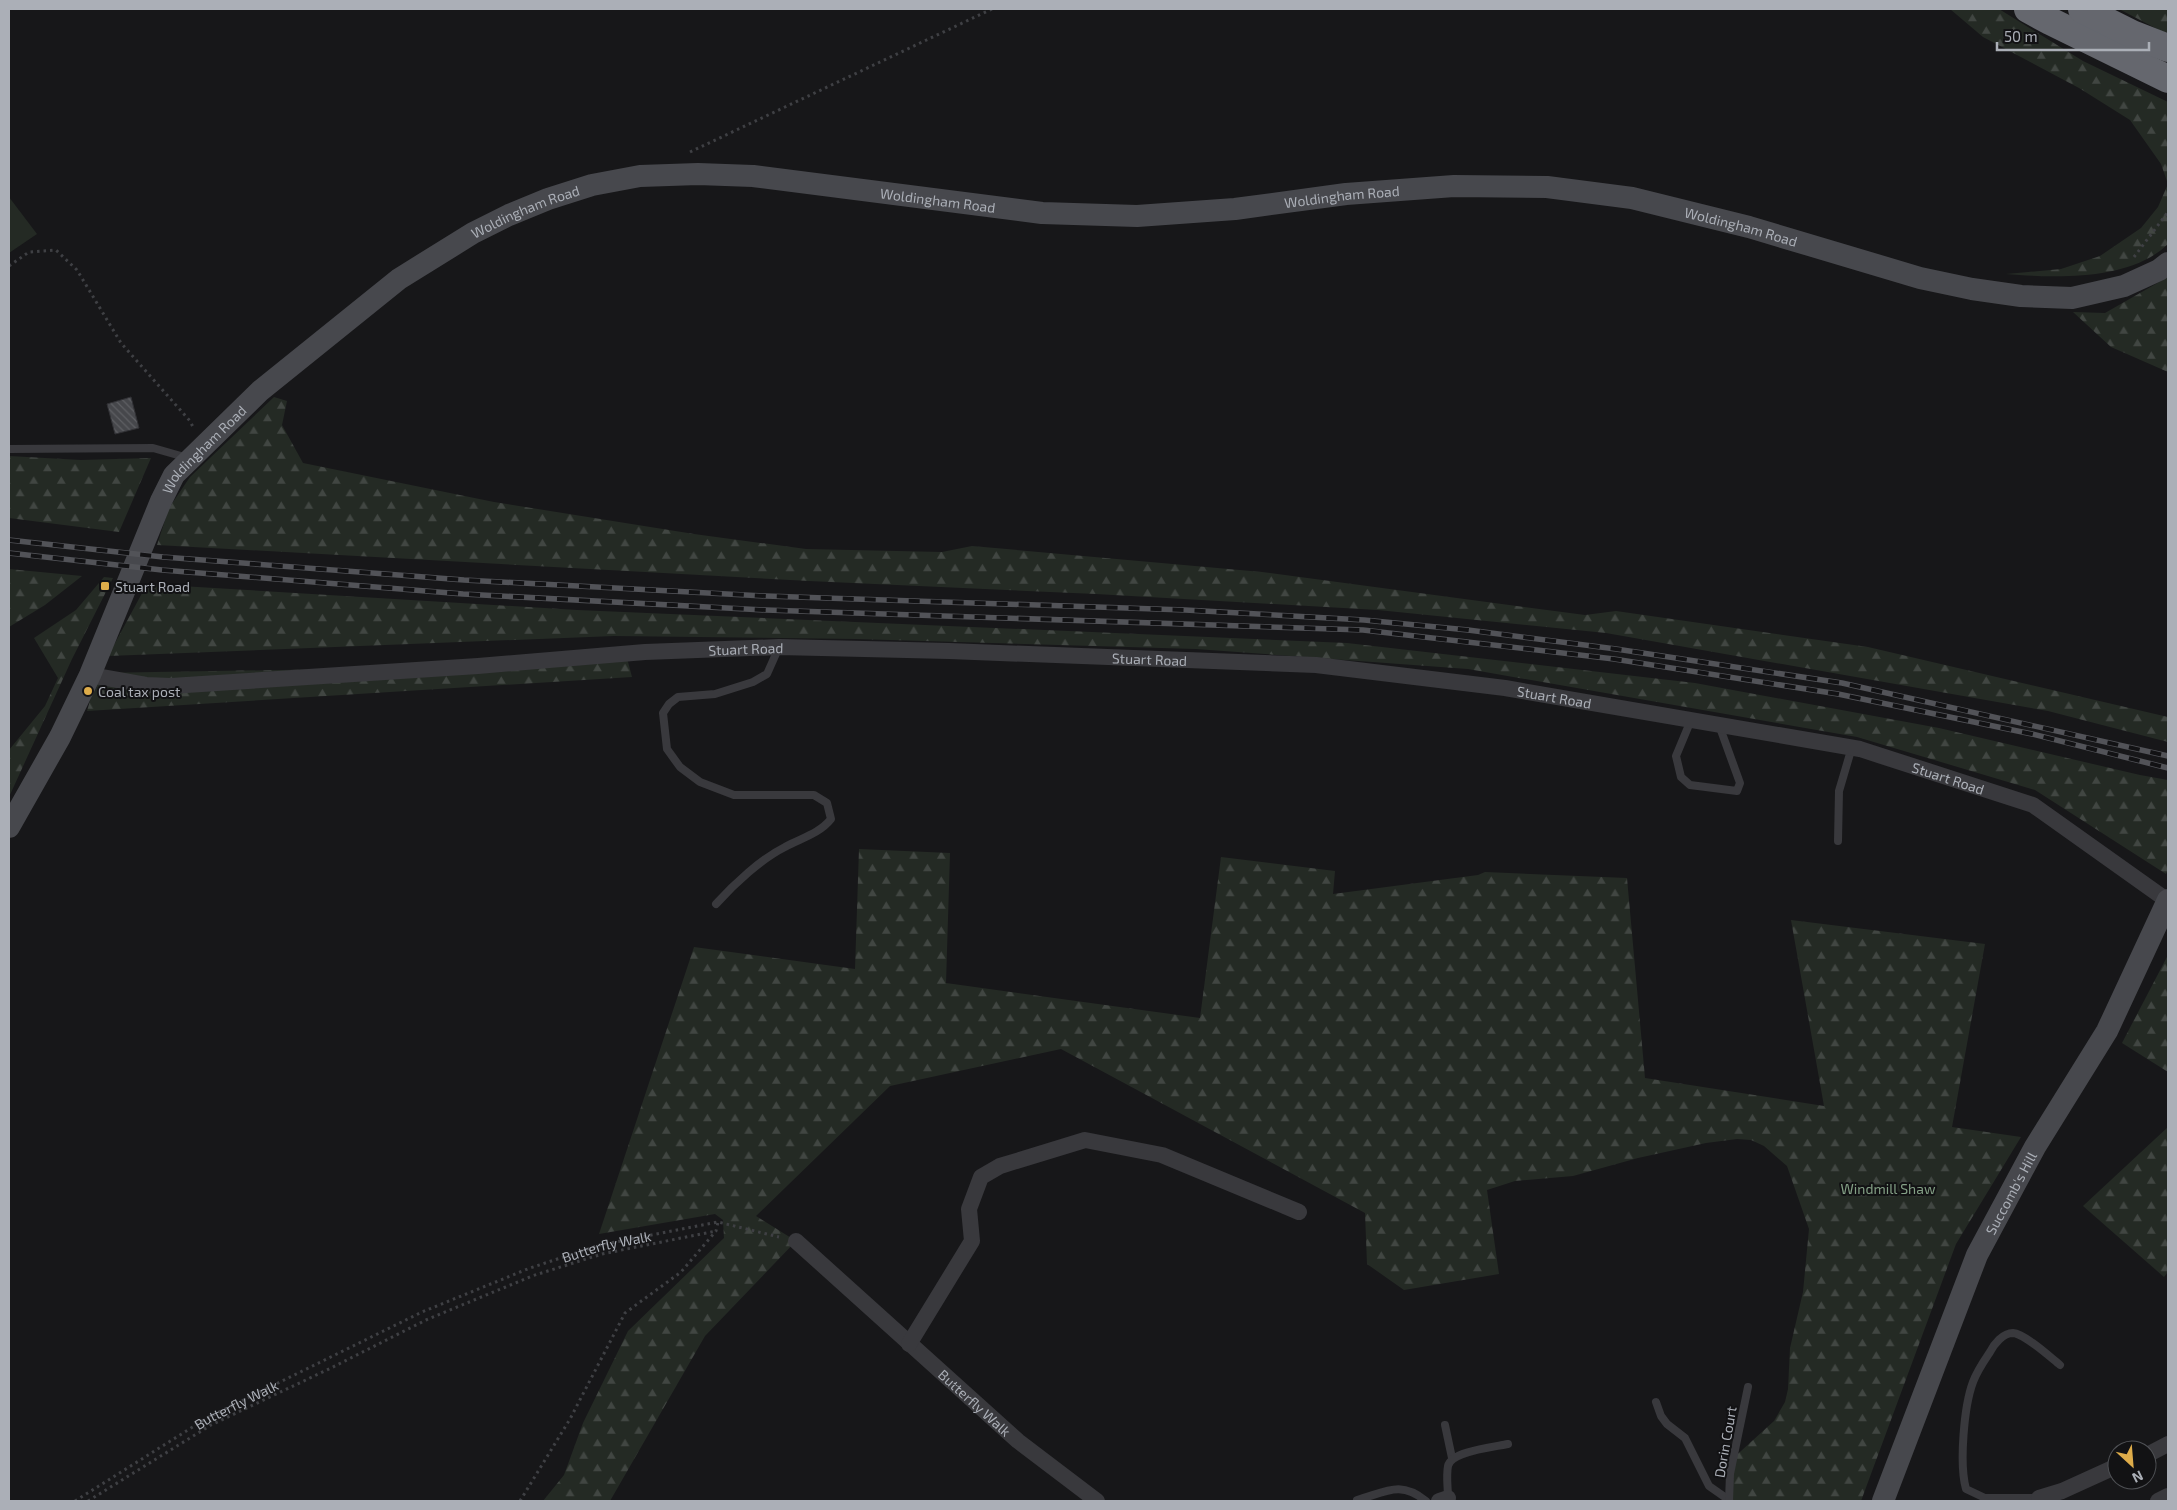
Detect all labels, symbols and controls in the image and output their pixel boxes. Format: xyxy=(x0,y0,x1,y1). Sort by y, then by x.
scale bar xyxy=(1997,20,2150,52)
text: 50 m xyxy=(2004,27,2038,45)
street label: Woldingham Road xyxy=(468,181,582,241)
street label: Woldingham Road xyxy=(1283,182,1400,211)
street label: Woldingham Road xyxy=(879,184,996,215)
street label: Woldingham Road xyxy=(1683,203,1800,249)
street label: Woldingham Road xyxy=(158,401,249,496)
place label: Stuart Road xyxy=(115,578,190,595)
marker: Stuart Road xyxy=(99,580,111,592)
street label: Stuart Road xyxy=(708,638,784,658)
street label: Stuart Road xyxy=(1112,649,1187,669)
street label: Stuart Road xyxy=(1516,682,1593,711)
place label: Coal tax post xyxy=(98,683,180,700)
marker: Coal tax post xyxy=(82,685,94,697)
street label: Stuart Road xyxy=(1910,758,1987,797)
street label: Succomb's Hill xyxy=(1981,1148,2040,1237)
park label: Windmill Shaw xyxy=(1841,1180,1936,1197)
street label: Butterfly Walk xyxy=(560,1227,653,1266)
street label: Butterfly Walk xyxy=(935,1365,1015,1439)
street label: Butterfly Walk xyxy=(191,1376,281,1433)
street label: Dorin Court xyxy=(1710,1405,1740,1479)
north arrow xyxy=(2107,1440,2157,1490)
text: N xyxy=(2130,1467,2146,1487)

